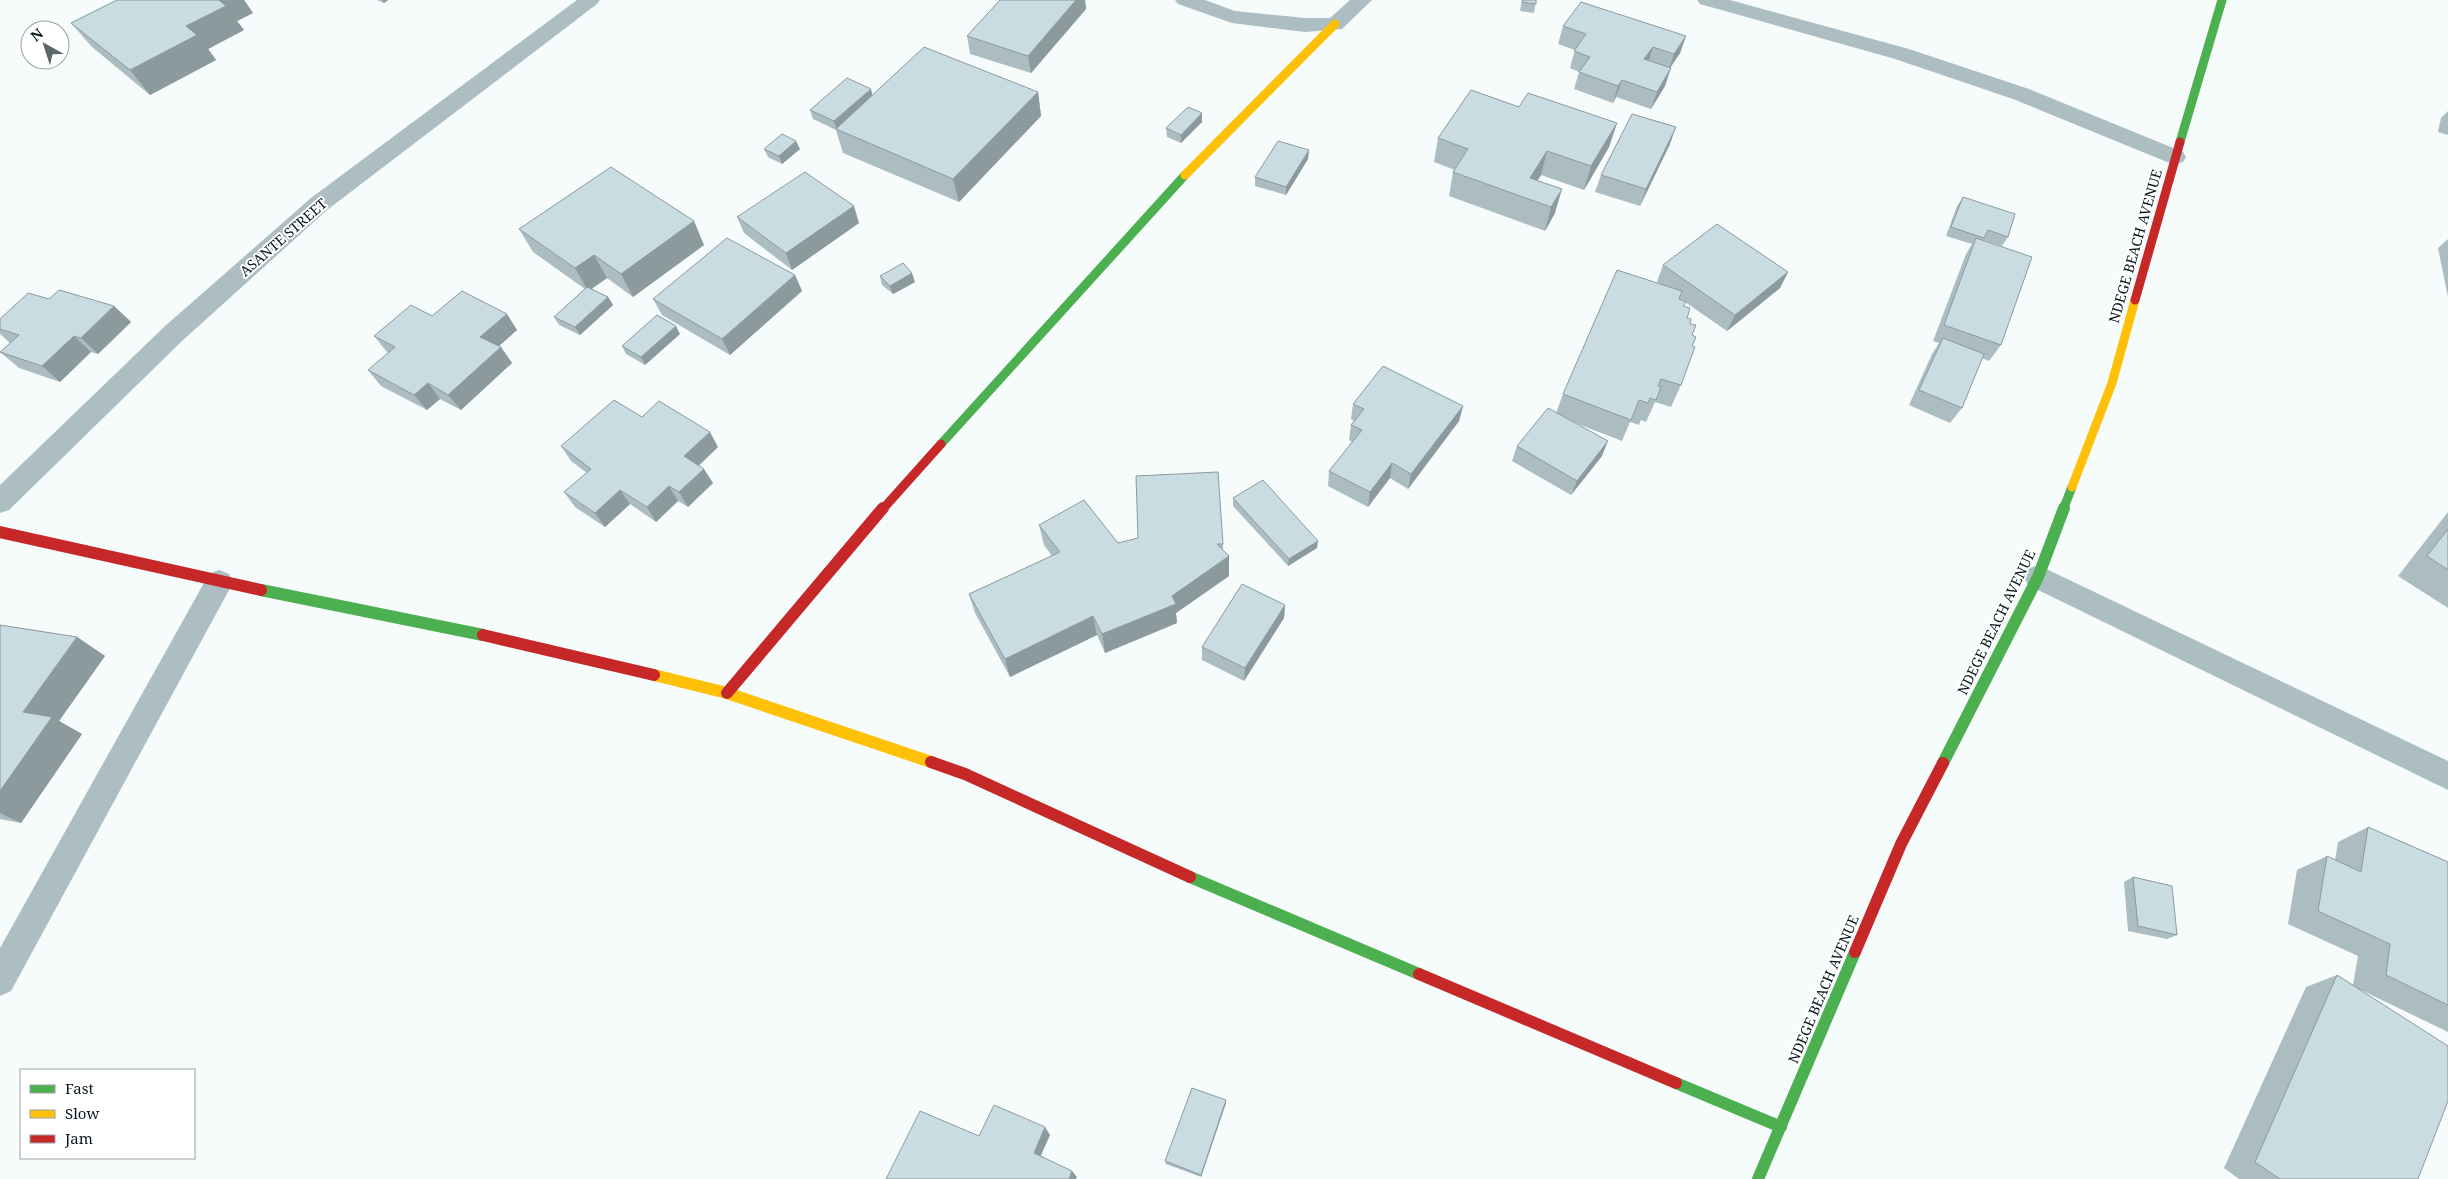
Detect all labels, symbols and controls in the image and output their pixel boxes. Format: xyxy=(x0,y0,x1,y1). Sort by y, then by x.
north arrow xyxy=(20,20,70,70)
text: N xyxy=(26,24,47,45)
street label: NDEGE BEACH AVENUE xyxy=(2104,167,2166,325)
street label: ASANTE STREET xyxy=(235,194,331,280)
street label: NDEGE BEACH AVENUE xyxy=(1953,546,2040,698)
street label: NDEGE BEACH AVENUE xyxy=(1783,912,1863,1066)
legend xyxy=(20,1069,195,1159)
text: Fast xyxy=(65,1078,94,1098)
text: Slow xyxy=(65,1103,99,1123)
text: Jam xyxy=(64,1128,93,1148)

